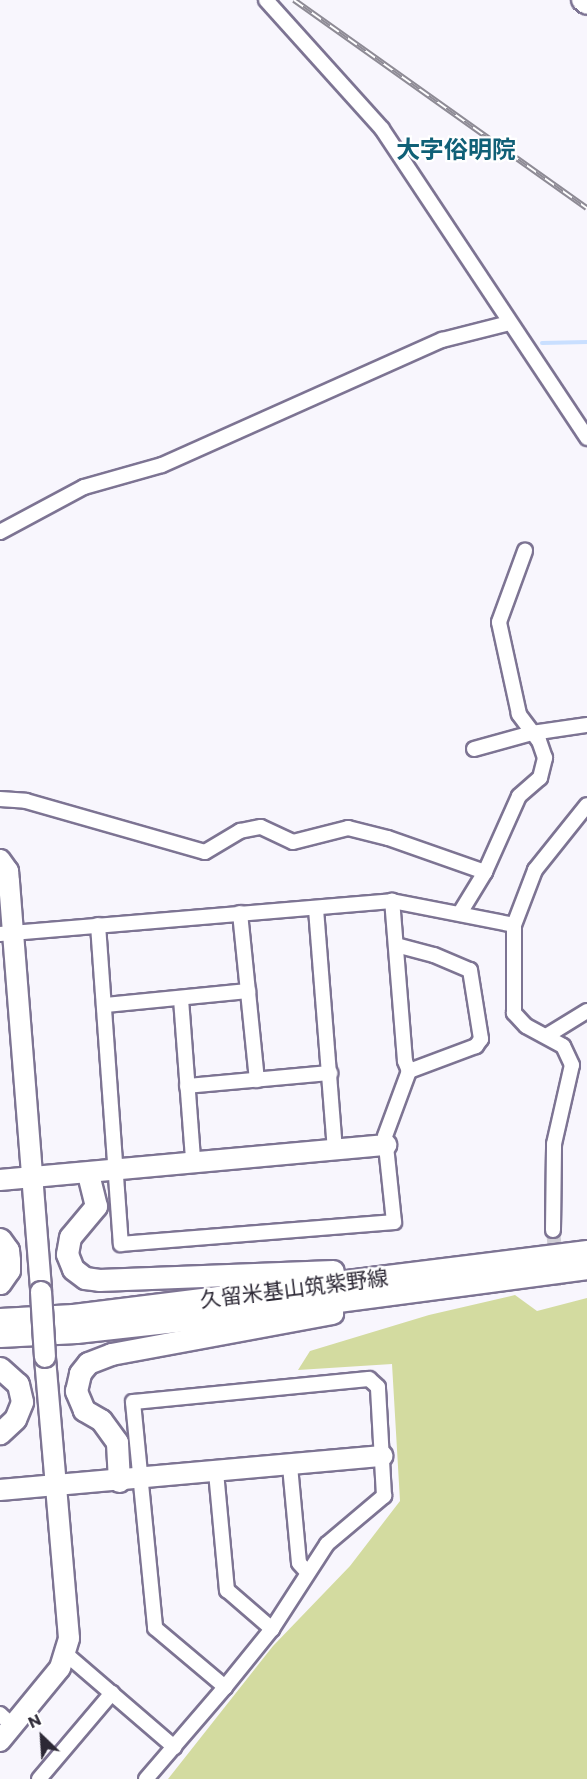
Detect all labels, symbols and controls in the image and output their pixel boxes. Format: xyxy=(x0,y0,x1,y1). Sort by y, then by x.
district label: 大字俗明院 xyxy=(396,135,516,163)
street label: 久留米基山筑紫野線 xyxy=(199,1264,389,1312)
north arrow xyxy=(12,1707,72,1767)
text: N xyxy=(25,1709,44,1731)

